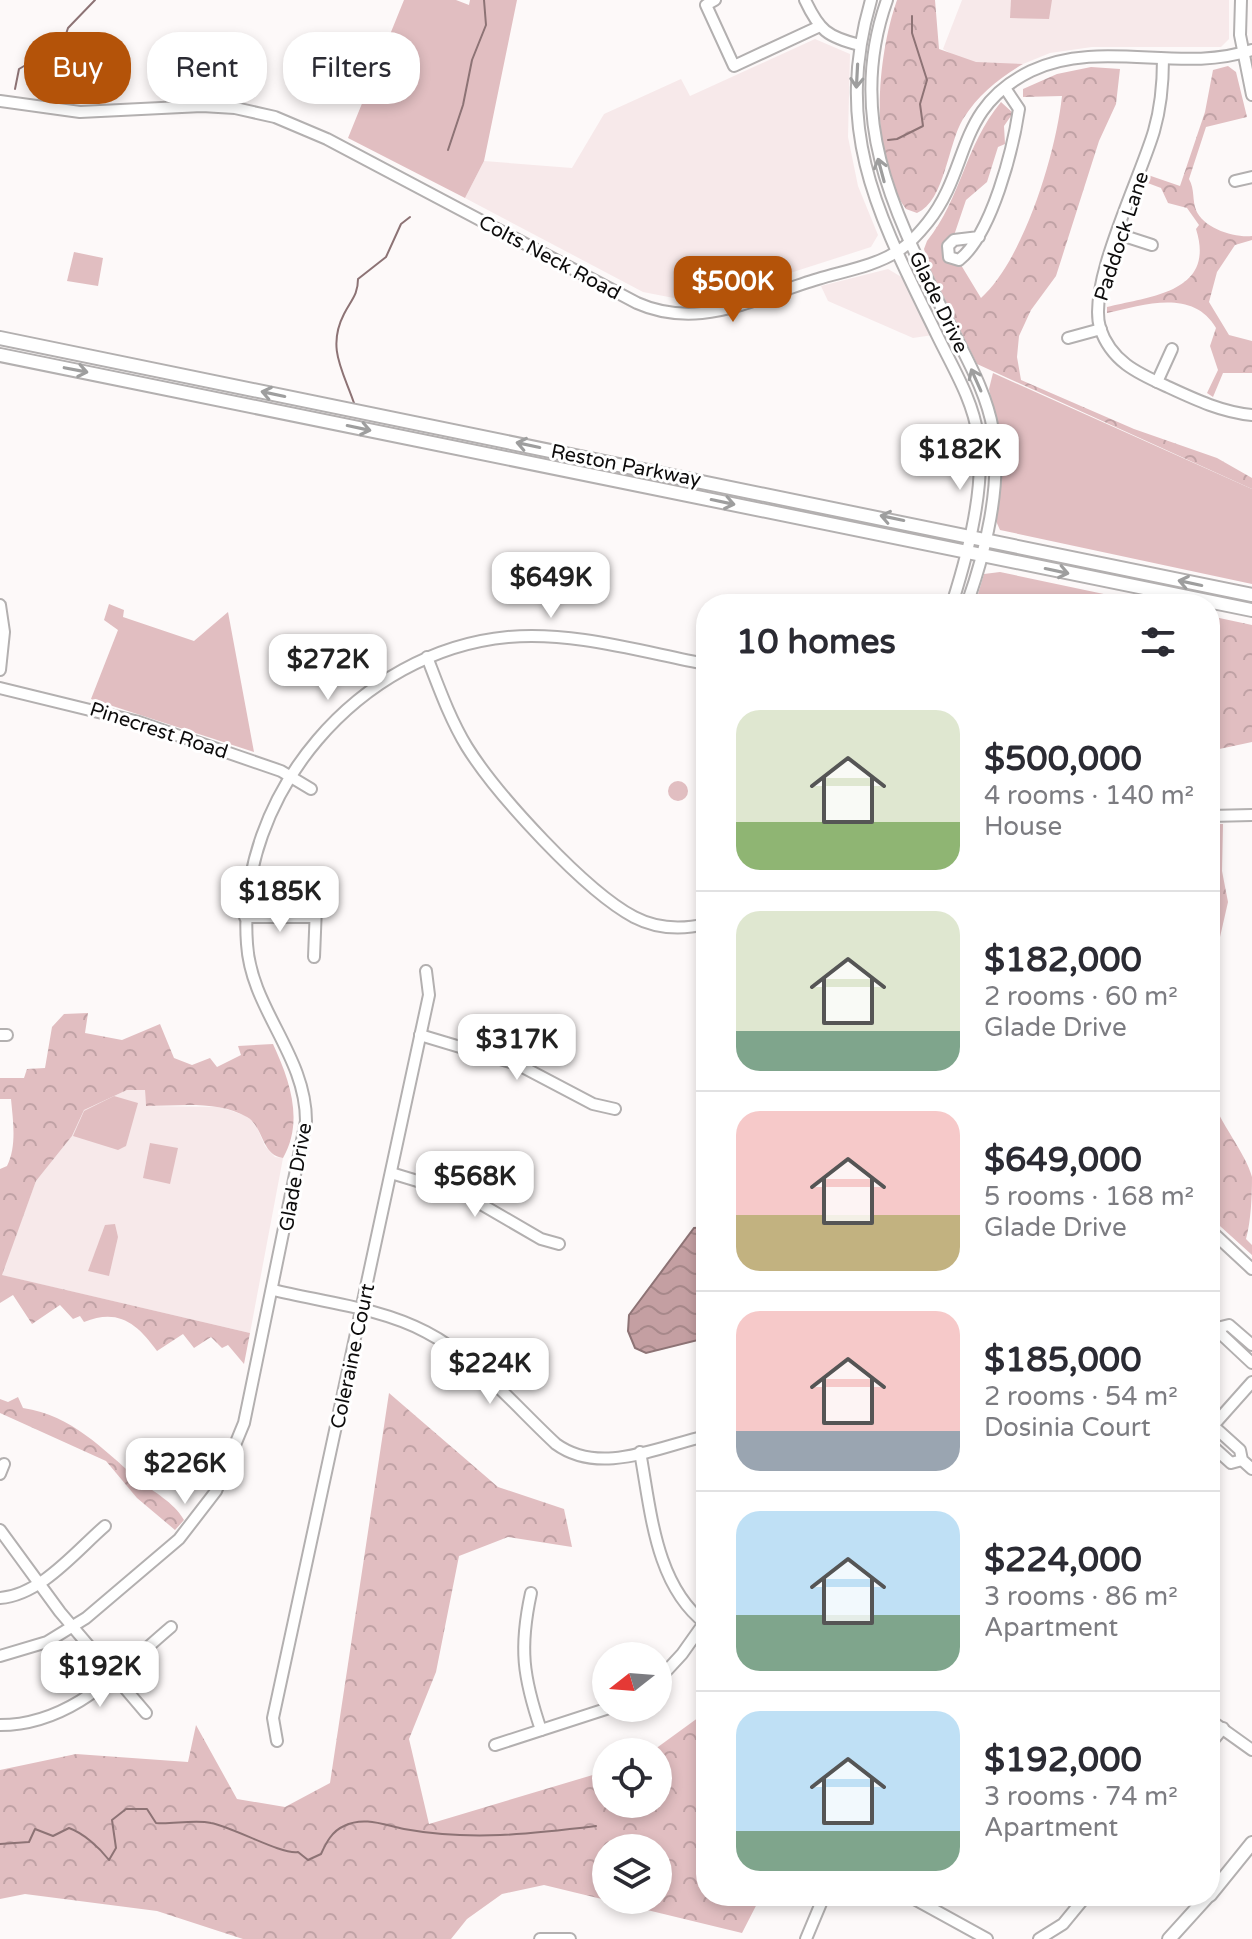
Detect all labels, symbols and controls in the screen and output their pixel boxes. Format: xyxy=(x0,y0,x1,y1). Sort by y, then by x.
chip: Buy xyxy=(24,32,131,104)
chip: Rent xyxy=(147,32,267,104)
chip: Filters xyxy=(283,32,420,104)
one-way arrow xyxy=(849,62,864,89)
one-way arrow xyxy=(873,157,888,183)
street label: Paddock Lane xyxy=(1090,169,1154,304)
street label: Colts Neck Road xyxy=(474,210,625,305)
street label: Glade Drive xyxy=(903,248,973,357)
pin: $500K xyxy=(677,256,789,324)
text: $500K xyxy=(692,266,774,297)
one-way arrow xyxy=(63,363,89,378)
one-way arrow xyxy=(968,368,983,393)
one-way arrow xyxy=(260,386,286,401)
one-way arrow xyxy=(345,421,371,436)
pin: $182K xyxy=(904,424,1016,492)
text: $182K xyxy=(919,434,1001,465)
one-way arrow xyxy=(515,437,541,452)
street label: Reston Parkway xyxy=(549,440,703,492)
one-way arrow xyxy=(710,495,735,510)
one-way arrow xyxy=(880,510,906,525)
pin: $649K xyxy=(495,552,607,620)
text: $649K xyxy=(510,562,592,593)
one-way arrow xyxy=(1043,564,1069,579)
one-way arrow xyxy=(1177,575,1203,590)
icon: filters xyxy=(1136,620,1180,664)
text: 10 homes xyxy=(736,622,896,663)
pin: $272K xyxy=(272,634,384,702)
text: $272K xyxy=(287,644,369,675)
street label: Pinecrest Road xyxy=(87,697,231,765)
text: $500,000 xyxy=(984,739,1142,780)
icon: home xyxy=(800,742,896,838)
text: 4 rooms · 140 m² xyxy=(984,780,1194,811)
text: House xyxy=(984,811,1062,842)
pin: $185K xyxy=(224,866,336,934)
text: $185K xyxy=(239,876,321,907)
text: $182,000 xyxy=(984,940,1142,981)
icon: home xyxy=(800,943,896,1039)
text: 2 rooms · 60 m² xyxy=(984,981,1178,1012)
text: Glade Drive xyxy=(984,1012,1127,1043)
pin: $317K xyxy=(461,1014,573,1082)
text: $317K xyxy=(476,1024,558,1055)
street label: Glade Drive xyxy=(275,1121,317,1233)
text: $649,000 xyxy=(984,1140,1142,1181)
icon: home xyxy=(800,1143,896,1239)
pin: $568K xyxy=(419,1151,531,1219)
text: $568K xyxy=(434,1161,516,1192)
text: 5 rooms · 168 m² xyxy=(984,1181,1194,1212)
text: Glade Drive xyxy=(984,1212,1127,1243)
street label: Coleraine Court xyxy=(326,1281,380,1431)
pin: $224K xyxy=(434,1338,546,1406)
text: $185,000 xyxy=(984,1340,1142,1381)
icon: home xyxy=(800,1343,896,1439)
text: $224K xyxy=(449,1348,531,1379)
text: 2 rooms · 54 m² xyxy=(984,1381,1178,1412)
text: Dosinia Court xyxy=(984,1412,1151,1443)
pin: $226K xyxy=(129,1438,241,1506)
text: $226K xyxy=(144,1448,226,1479)
text: $224,000 xyxy=(984,1540,1142,1581)
icon: home xyxy=(800,1543,896,1639)
text: 3 rooms · 86 m² xyxy=(984,1581,1178,1612)
text: Apartment xyxy=(984,1612,1118,1643)
pin: $192K xyxy=(44,1641,156,1709)
north arrow xyxy=(592,1642,672,1722)
map controls xyxy=(592,1642,672,1914)
text: $192K xyxy=(59,1651,141,1682)
button: locate xyxy=(592,1738,672,1818)
text: $192,000 xyxy=(984,1740,1142,1781)
icon: home xyxy=(800,1743,896,1839)
text: 3 rooms · 74 m² xyxy=(984,1781,1178,1812)
text: Apartment xyxy=(984,1812,1118,1843)
button: layers xyxy=(592,1834,672,1914)

